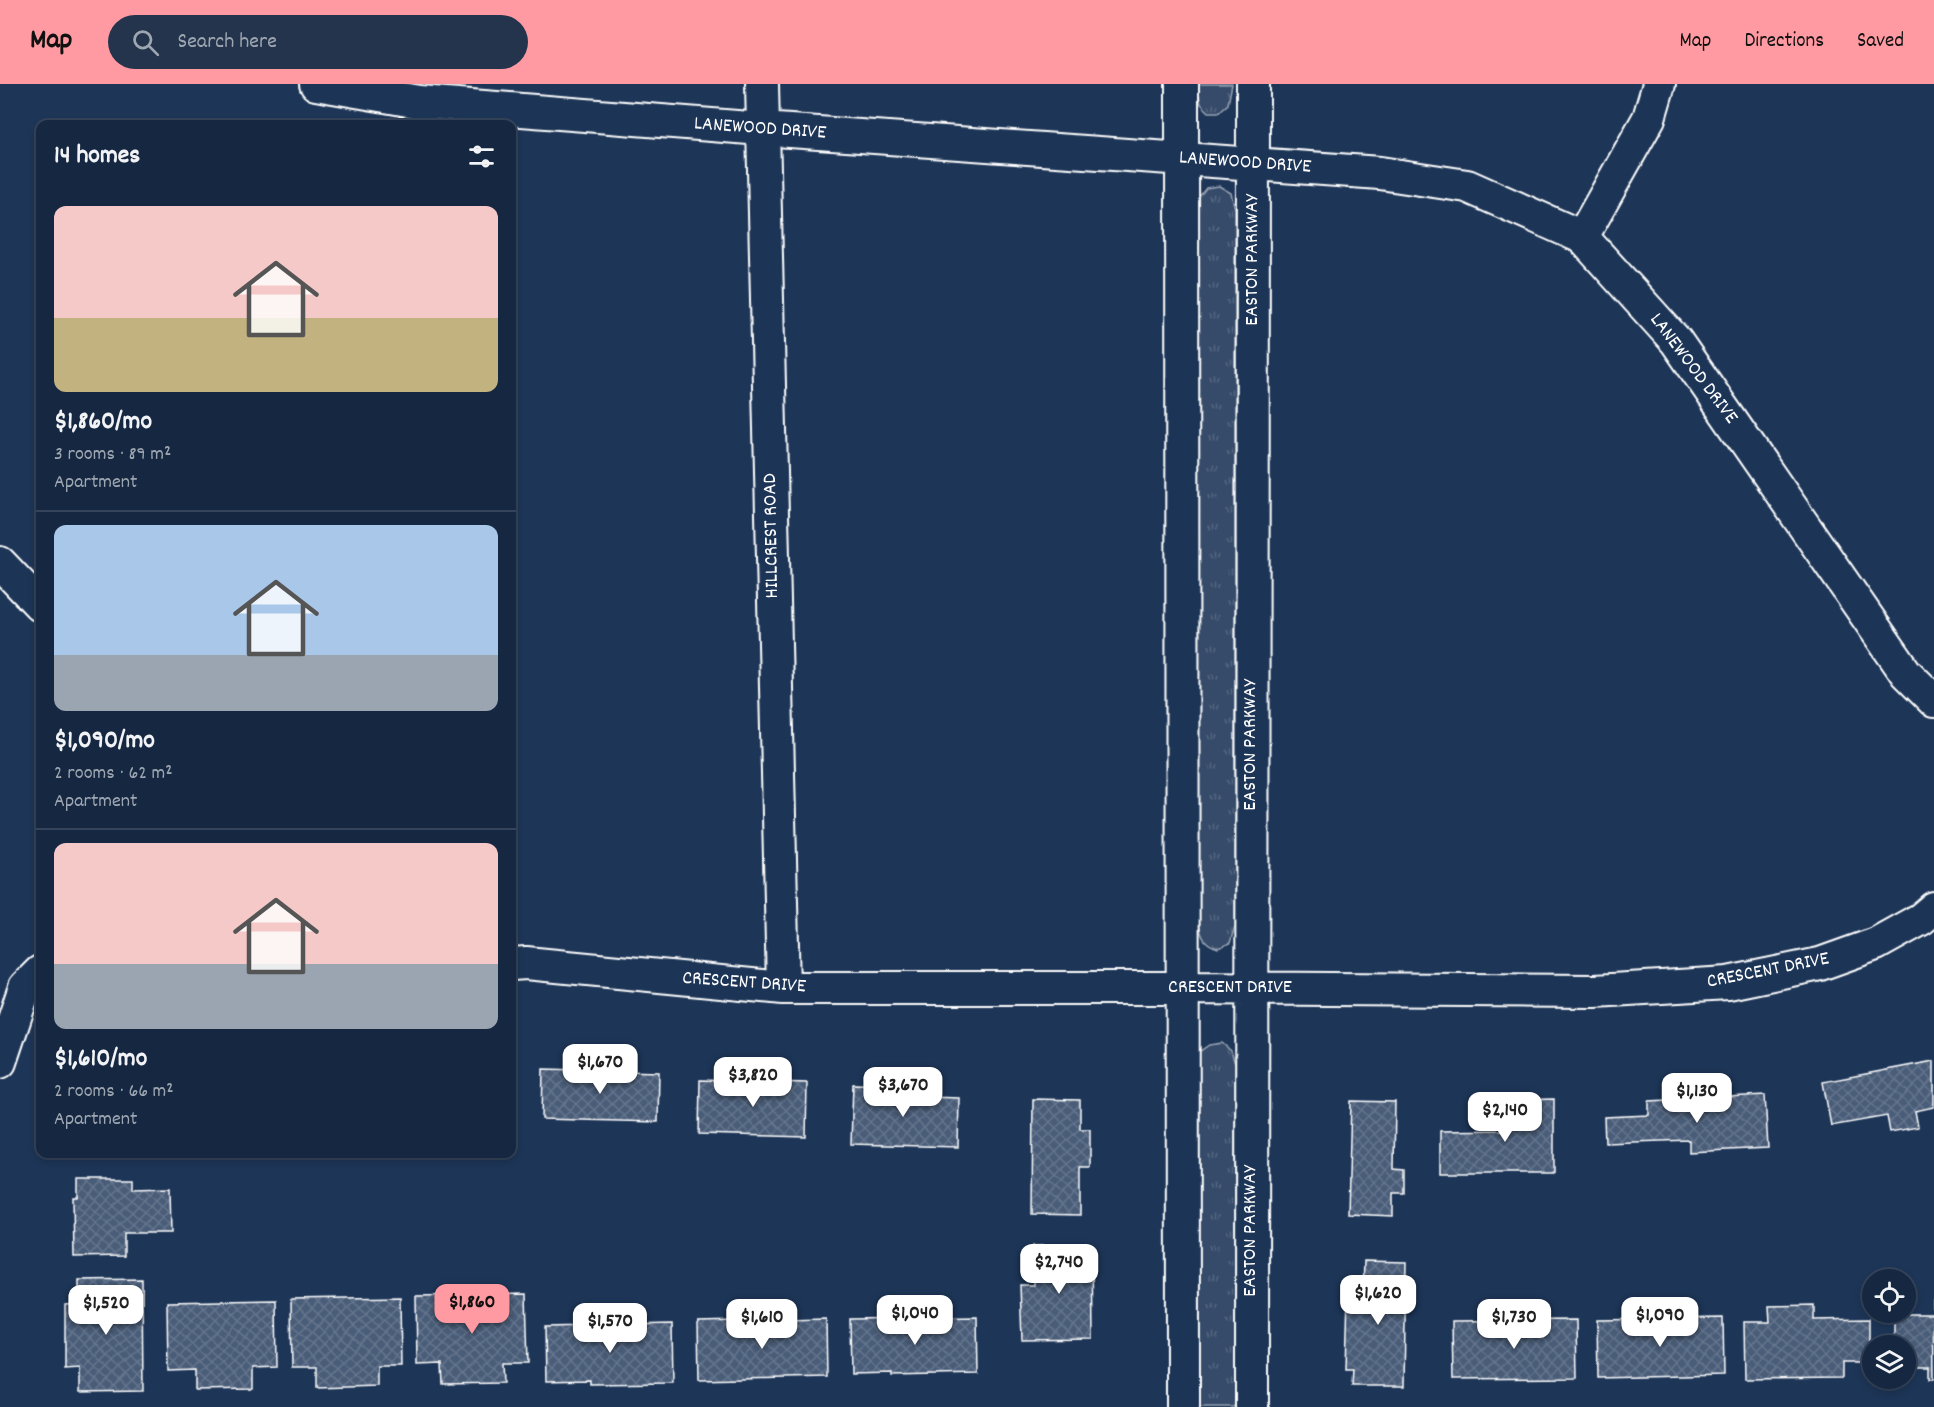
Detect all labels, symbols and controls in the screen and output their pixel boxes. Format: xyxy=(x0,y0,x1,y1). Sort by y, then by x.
search box xyxy=(108,15,528,69)
text: Map xyxy=(30,22,72,62)
icon: search xyxy=(129,26,162,59)
text: Search here xyxy=(177,27,277,58)
text: Map xyxy=(1680,27,1711,57)
text: Directions xyxy=(1744,27,1824,57)
text: Saved xyxy=(1857,27,1904,57)
street label: LANEWOOD DRIVE xyxy=(693,110,827,148)
text: 14 homes xyxy=(54,138,140,175)
icon: filters xyxy=(465,140,498,173)
street label: LANEWOOD DRIVE xyxy=(1178,144,1312,182)
street label: EASTON PARKWAY xyxy=(1239,194,1267,326)
icon: home xyxy=(222,245,330,353)
street label: LANEWOOD DRIVE xyxy=(1642,308,1744,430)
text: $1,860/mo xyxy=(54,404,152,441)
text: 3 rooms · 89 m² xyxy=(54,441,171,469)
text: Apartment xyxy=(54,469,137,497)
street label: HILLCREST ROAD xyxy=(757,473,787,599)
icon: home xyxy=(222,564,330,672)
street label: EASTON PARKWAY xyxy=(1237,679,1265,811)
text: $1,090/mo xyxy=(54,723,155,760)
text: 2 rooms · 62 m² xyxy=(54,760,173,788)
text: Apartment xyxy=(54,788,137,816)
icon: home xyxy=(222,882,330,990)
street label: CRESCENT DRIVE xyxy=(1705,945,1831,997)
street label: CRESCENT DRIVE xyxy=(681,965,807,1001)
street label: CRESCENT DRIVE xyxy=(1168,974,1292,1002)
text: $1,610/mo xyxy=(54,1041,147,1078)
pin: $1,670 xyxy=(551,1044,649,1095)
text: $1,670 xyxy=(577,1049,623,1077)
pin: $3,820 xyxy=(704,1057,802,1108)
text: $3,820 xyxy=(728,1062,778,1090)
pin: $3,670 xyxy=(854,1067,952,1118)
text: $3,670 xyxy=(877,1072,929,1100)
pin: $1,130 xyxy=(1648,1073,1746,1124)
text: 2 rooms · 66 m² xyxy=(54,1078,174,1106)
text: $1,130 xyxy=(1676,1078,1718,1106)
pin: $2,140 xyxy=(1456,1092,1554,1143)
text: $2,140 xyxy=(1482,1097,1528,1125)
text: Apartment xyxy=(54,1106,137,1134)
street label: EASTON PARKWAY xyxy=(1237,1165,1265,1297)
pin: $2,740 xyxy=(1010,1244,1108,1295)
text: $2,740 xyxy=(1034,1249,1084,1277)
map controls xyxy=(1862,1269,1916,1389)
button: locate xyxy=(1862,1269,1916,1323)
pin: $1,620 xyxy=(1329,1275,1427,1326)
text: $1,620 xyxy=(1354,1280,1402,1308)
pin: $1,860 xyxy=(423,1284,521,1335)
pin: $1,520 xyxy=(57,1285,155,1336)
text: $1,860 xyxy=(448,1289,496,1317)
text: $1,520 xyxy=(82,1290,130,1318)
pin: $1,040 xyxy=(866,1295,964,1346)
pin: $1,090 xyxy=(1611,1297,1709,1348)
pin: $1,610 xyxy=(713,1299,811,1350)
pin: $1,730 xyxy=(1465,1299,1563,1350)
text: $1,040 xyxy=(891,1300,939,1328)
text: $1,090 xyxy=(1635,1302,1685,1330)
pin: $1,570 xyxy=(561,1303,659,1354)
text: $1,610 xyxy=(740,1304,784,1332)
text: $1,730 xyxy=(1491,1304,1537,1332)
text: $1,570 xyxy=(587,1308,633,1336)
button: layers xyxy=(1862,1335,1916,1389)

